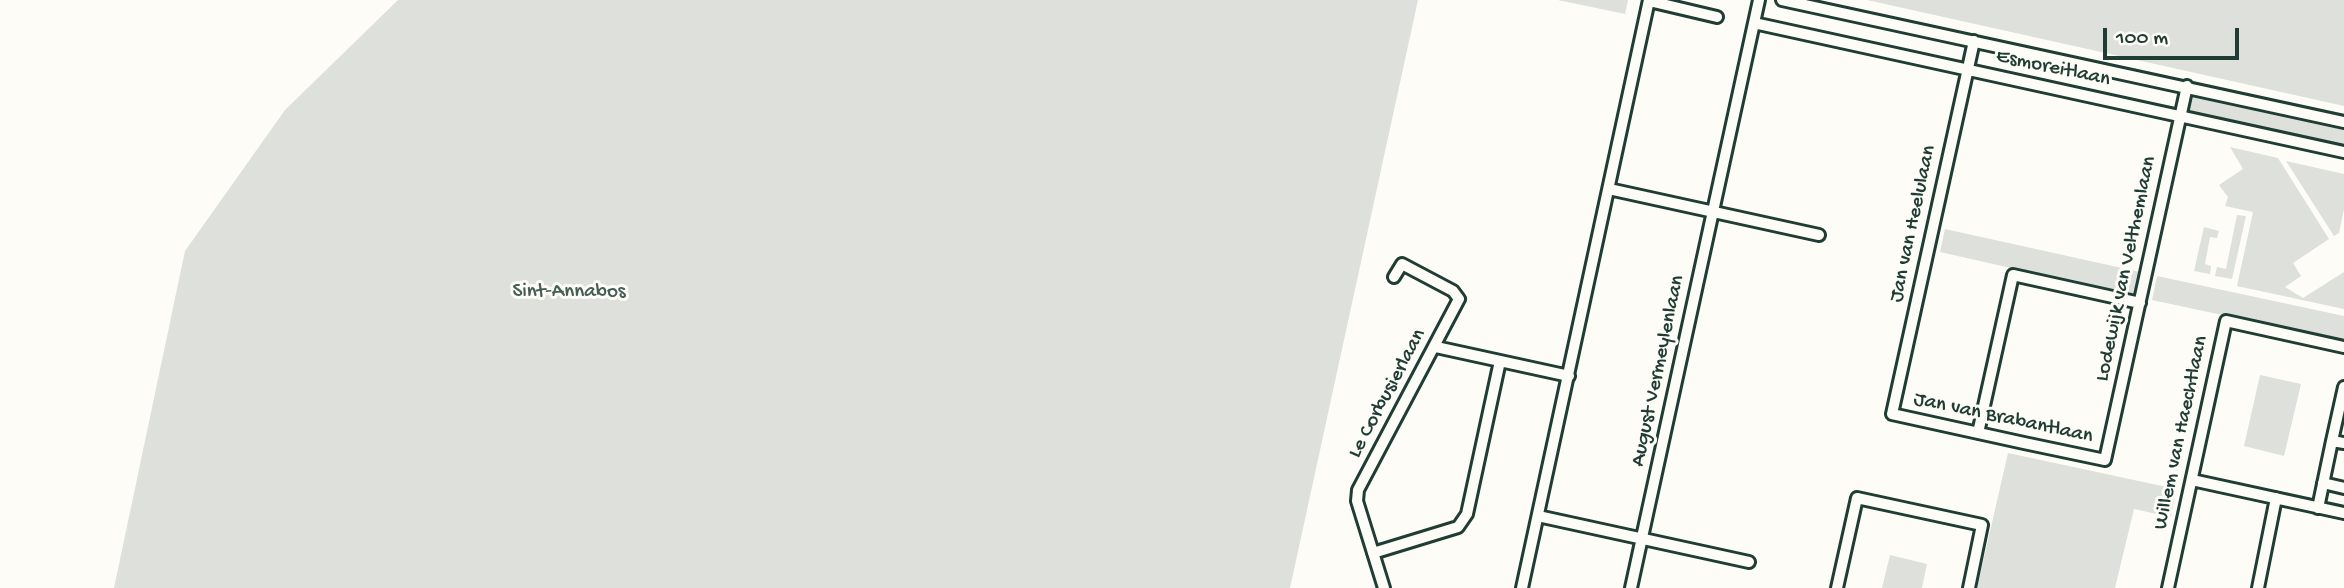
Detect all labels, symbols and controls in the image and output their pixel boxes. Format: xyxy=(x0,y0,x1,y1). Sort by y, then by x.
scale bar xyxy=(2106,14,2242,58)
text: 100 m xyxy=(2116,27,2168,52)
street label: Esmoreitlaan xyxy=(1994,45,2112,93)
street label: Jan van Heelulaan xyxy=(1885,143,1943,305)
street label: Lodewijk van Velthemlaan xyxy=(2091,154,2163,384)
street label: August Vermeylenlaan xyxy=(1626,273,1692,469)
park label: Sint-Annabos xyxy=(512,280,626,306)
street label: Le Corbusierlaan xyxy=(1343,325,1433,463)
street label: Willem van Haechtlaan xyxy=(2149,334,2215,532)
street label: Jan van Brabantlaan xyxy=(1911,388,2095,450)

